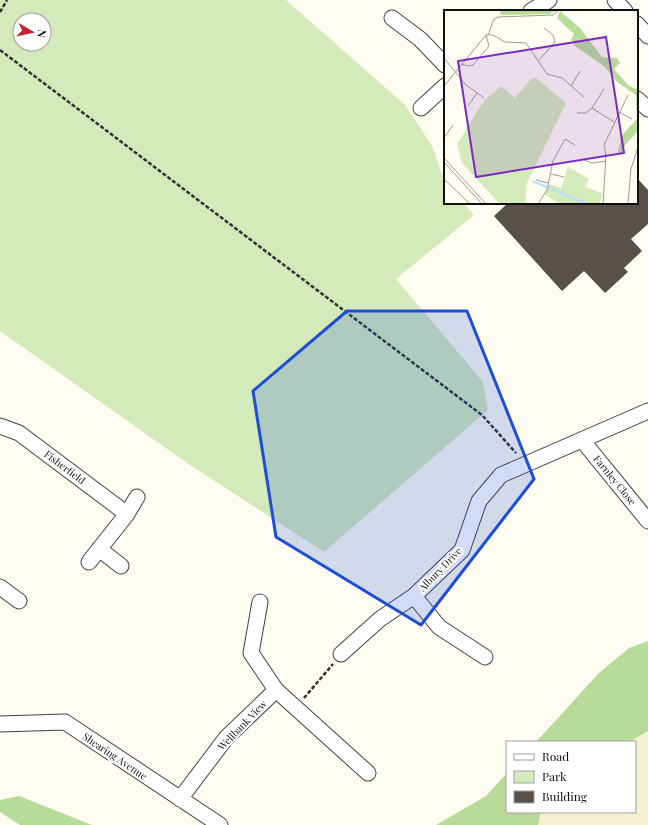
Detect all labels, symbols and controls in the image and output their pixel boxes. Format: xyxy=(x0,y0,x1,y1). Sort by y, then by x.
inset map xyxy=(444,10,638,204)
north arrow xyxy=(12,12,52,52)
text: N xyxy=(34,29,50,39)
street label: Fisherfield xyxy=(42,447,89,487)
street label: Farnley Close xyxy=(590,452,640,508)
street label: Albury Drive xyxy=(415,544,465,595)
street label: Wellbank View xyxy=(214,697,270,754)
street label: Shearing Avenue xyxy=(80,729,150,783)
legend xyxy=(506,741,636,813)
text: Road xyxy=(542,748,569,764)
text: Park xyxy=(542,768,567,784)
text: Building xyxy=(542,788,588,804)

